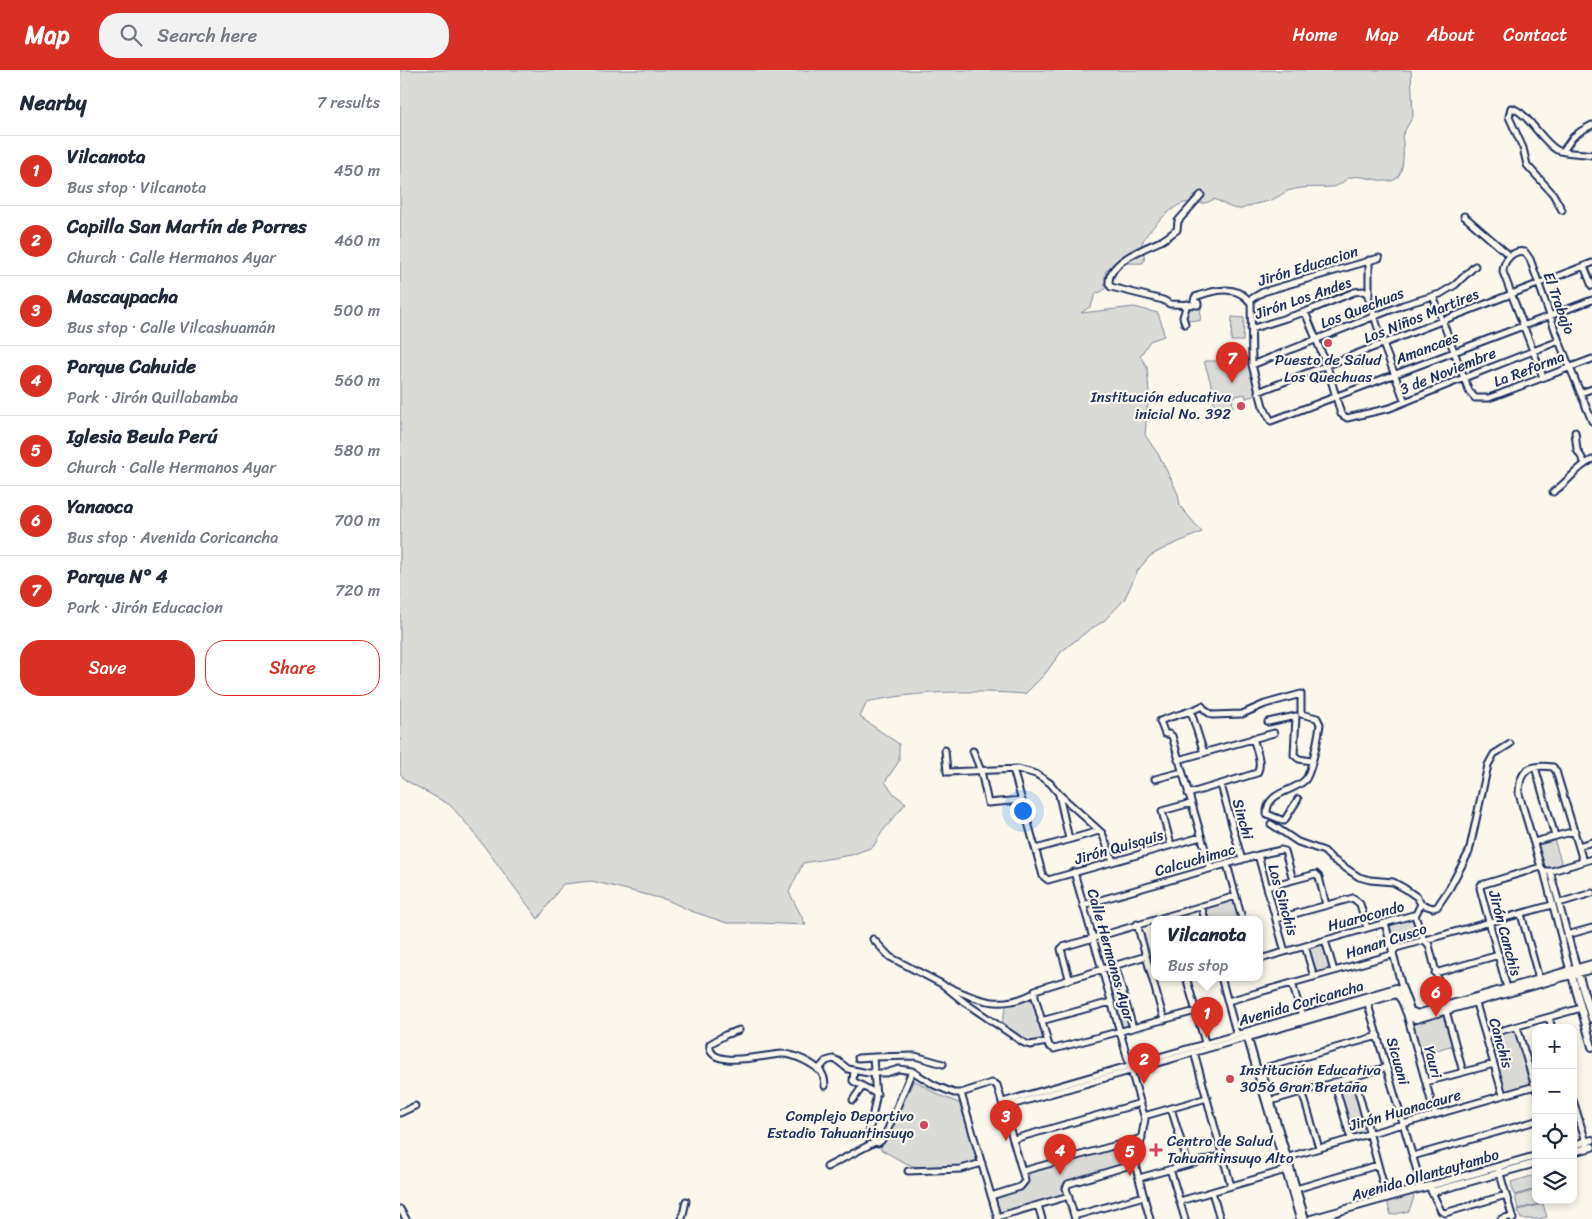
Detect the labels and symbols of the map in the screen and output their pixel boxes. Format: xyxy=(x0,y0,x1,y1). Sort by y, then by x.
street label: Jirón Educacion xyxy=(1254,238,1361,294)
street label: El Trabajo xyxy=(1536,268,1583,339)
street label: Jirón Los Andes xyxy=(1250,269,1356,327)
street label: Los Quechuas xyxy=(1316,280,1408,336)
street label: Los Niños Martires xyxy=(1359,281,1483,351)
street label: Amancaes xyxy=(1391,324,1463,372)
marker: Puesto de Salud Los Quechuas xyxy=(1322,337,1334,349)
street label: 3 de Noviembre xyxy=(1396,340,1500,402)
pin: 7 xyxy=(1216,342,1248,383)
street label: La Reforma xyxy=(1490,343,1569,394)
place label: Puesto de Salud Los Quechuas xyxy=(1275,347,1382,390)
place label: Institución educativa inicial No. 392 xyxy=(1090,384,1231,427)
marker: Institución educativa inicial No. 392 xyxy=(1235,400,1247,412)
street label: Sinchi xyxy=(1225,796,1261,843)
your location xyxy=(1010,798,1036,824)
street label: Jirón Quisquis xyxy=(1071,822,1167,872)
street label: Calcuchimac xyxy=(1152,836,1239,884)
street label: Los Sinchis xyxy=(1260,861,1306,939)
street label: Calle Hermanos Ayar xyxy=(1080,885,1143,1025)
street label: Jirón Canchis xyxy=(1481,886,1529,979)
street label: Huarocondo xyxy=(1325,893,1408,939)
street label: Hanan Cusco xyxy=(1342,915,1431,966)
street label: Avenida Coricancha xyxy=(1234,973,1367,1034)
pin: 6 xyxy=(1420,976,1452,1017)
pin: 1 xyxy=(1191,997,1223,1038)
street label: Canchis xyxy=(1481,1015,1521,1071)
street label: Sicuani xyxy=(1379,1034,1417,1089)
pin: 2 xyxy=(1128,1043,1160,1084)
street label: Yauri xyxy=(1416,1043,1450,1082)
place label: Institución Educativa 3056 Gran Bretaña xyxy=(1239,1057,1381,1100)
marker: Institución Educativa 3056 Gran Bretaña xyxy=(1224,1073,1236,1085)
street label: Jirón Huanacaure xyxy=(1345,1081,1464,1139)
pin: 3 xyxy=(990,1100,1022,1141)
place label: Complejo Deportivo Estadio Tahuantinsuyo xyxy=(767,1103,915,1146)
marker: Complejo Deportivo Estadio Tahuantinsuyo xyxy=(918,1119,930,1131)
place label: Centro de Salud Tahuantinsuyo Alto xyxy=(1167,1128,1294,1171)
pin: 4 xyxy=(1044,1134,1076,1175)
pin: 5 xyxy=(1114,1135,1146,1176)
street label: Avenida Ollantaytambo xyxy=(1347,1141,1502,1209)
marker: Centro de Salud Tahuantinsuyo Alto xyxy=(1149,1143,1163,1157)

